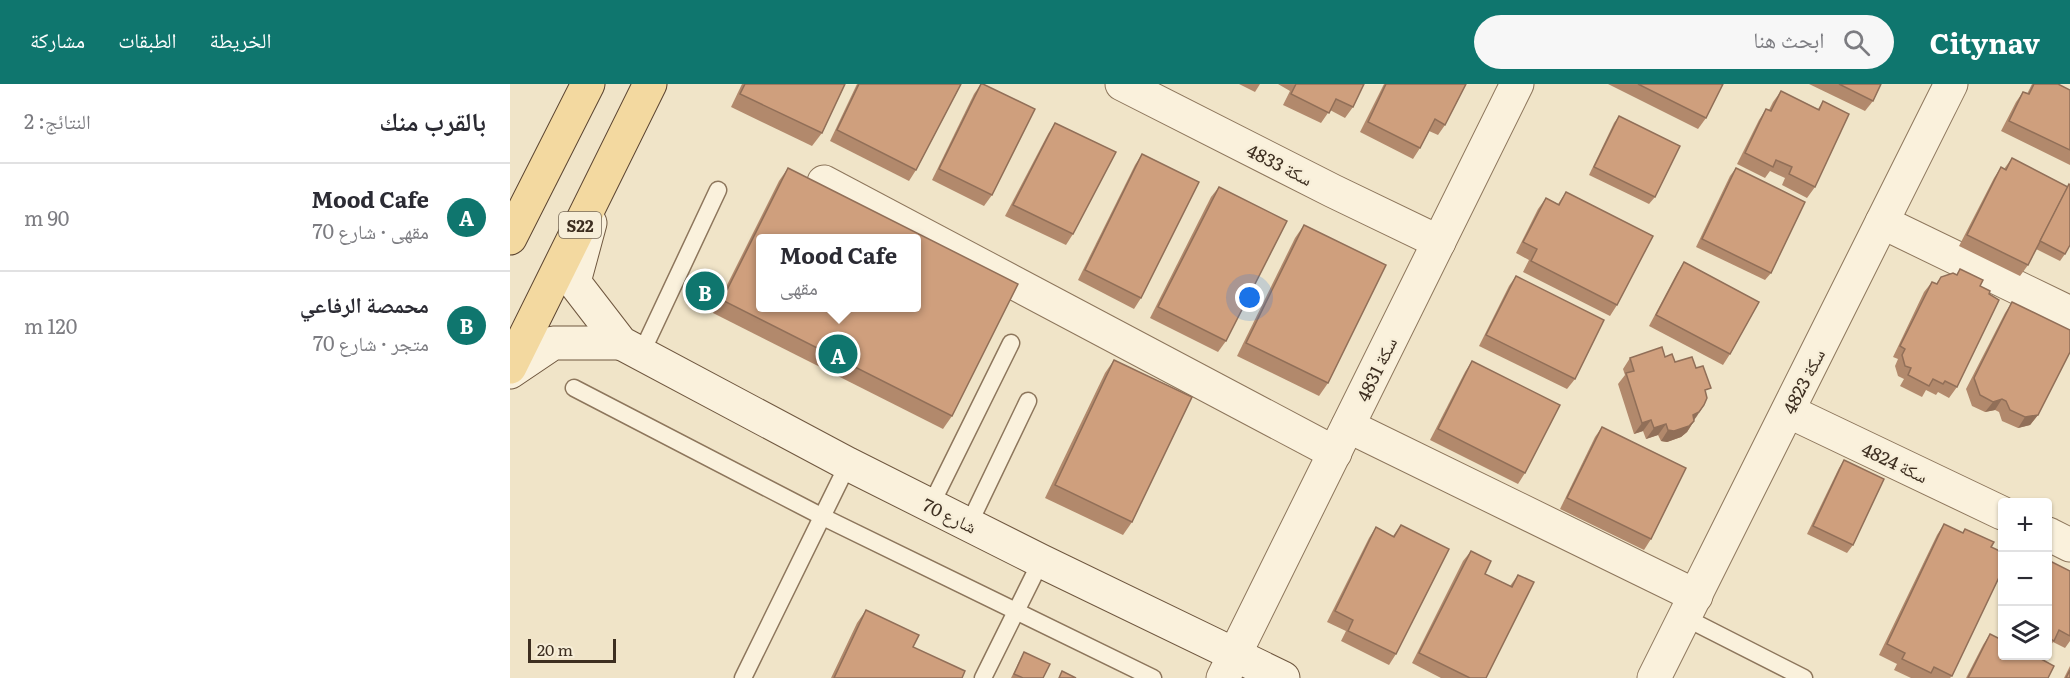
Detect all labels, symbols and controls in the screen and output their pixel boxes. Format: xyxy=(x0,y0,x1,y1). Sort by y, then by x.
search box xyxy=(1474,15,1894,69)
text: Citynav xyxy=(1930,21,2040,63)
text: ابحث هنا xyxy=(1753,22,1825,55)
text: مشاركة xyxy=(30,23,85,54)
text: الطبقات xyxy=(118,23,177,54)
text: الخريطة xyxy=(210,23,271,54)
icon: search xyxy=(1840,26,1873,59)
text: بالقرب منك xyxy=(379,100,486,139)
text: النتائج: 2 xyxy=(24,105,91,135)
street label: سكة 4833 xyxy=(1242,136,1318,192)
text: Mood Cafe xyxy=(311,182,429,215)
text: 90 m xyxy=(24,202,69,232)
text: A xyxy=(459,202,474,232)
road number: S22 xyxy=(559,212,601,238)
text: مقهى · شارع 70 xyxy=(312,215,429,245)
popup xyxy=(756,234,921,312)
text: Mood Cafe xyxy=(780,238,897,271)
pin: B xyxy=(686,268,724,314)
text: مقهى xyxy=(780,271,818,301)
your location xyxy=(1235,283,1264,312)
text: محمصة الرفاعي xyxy=(300,287,429,320)
text: 120 m xyxy=(24,310,77,340)
text: B xyxy=(460,310,473,340)
text: متجر · شارع 70 xyxy=(313,327,429,357)
pin: A xyxy=(818,332,858,376)
street label: سكة 4831 xyxy=(1349,332,1403,406)
street label: سكة 4823 xyxy=(1775,344,1831,418)
street label: سكة 4824 xyxy=(1857,435,1933,489)
street label: شارع 70 xyxy=(918,490,982,540)
map controls xyxy=(1998,498,2052,660)
button: + xyxy=(1998,498,2052,552)
button: − xyxy=(1998,552,2052,606)
button: layers xyxy=(1998,606,2052,660)
scale bar xyxy=(528,636,616,664)
text: 20 m xyxy=(537,637,573,661)

